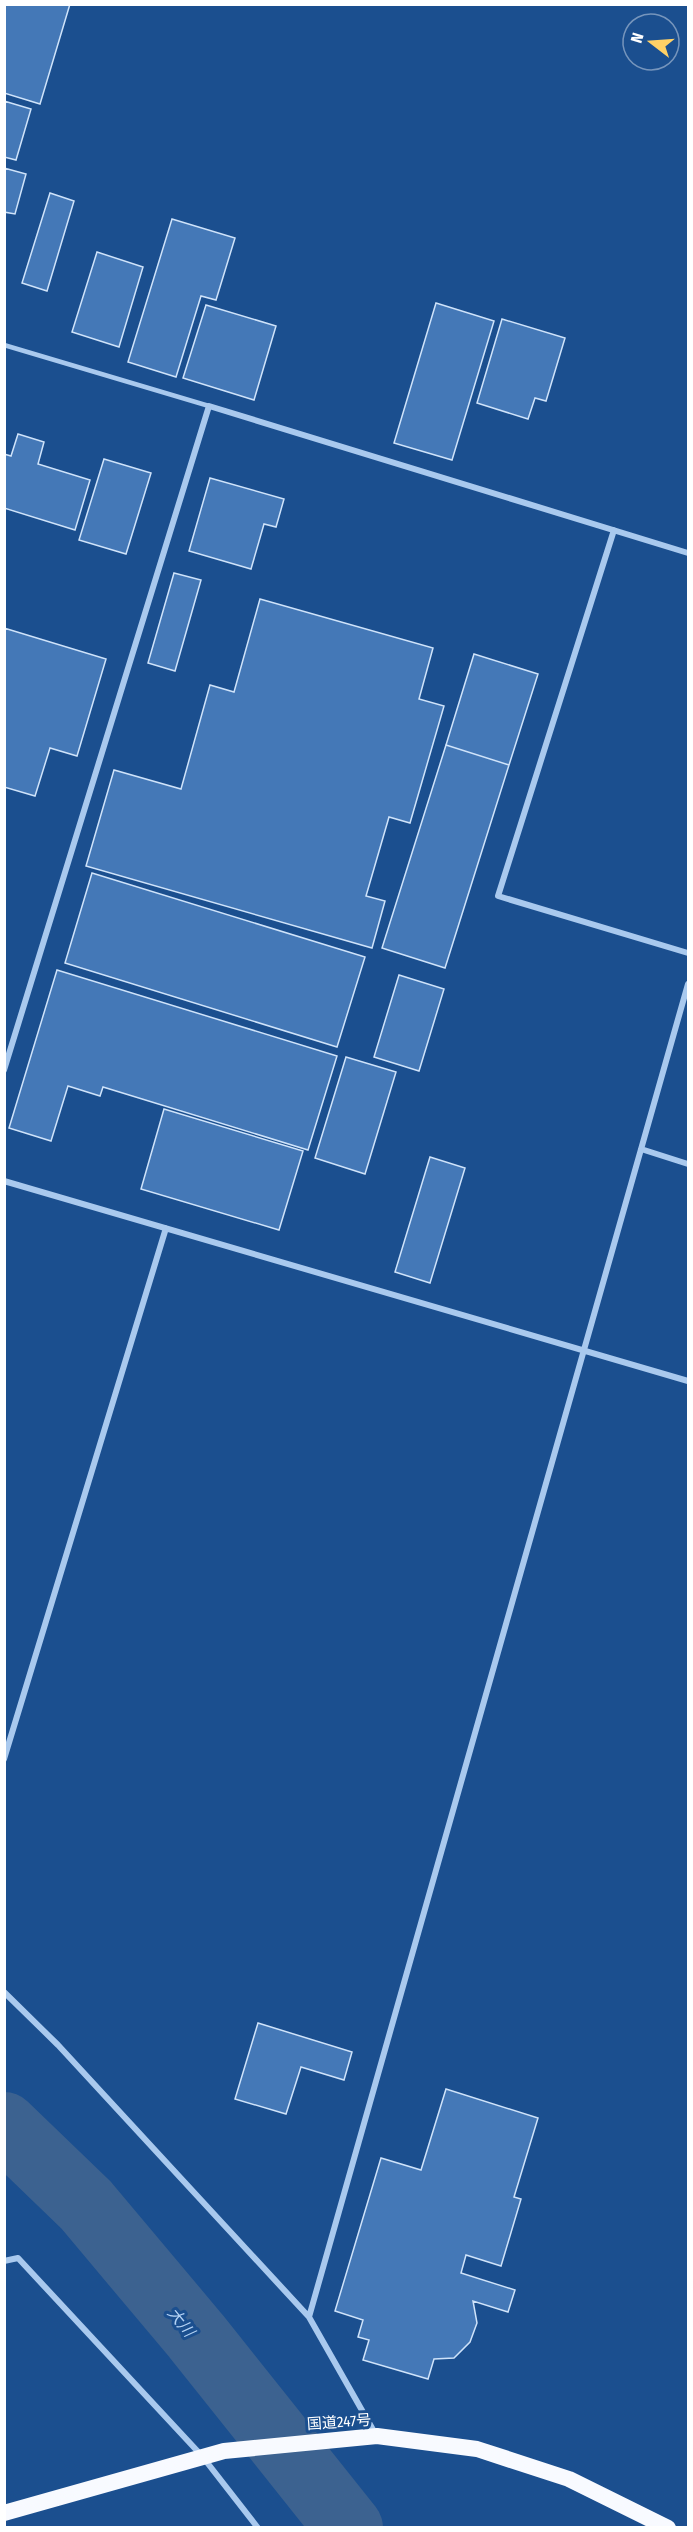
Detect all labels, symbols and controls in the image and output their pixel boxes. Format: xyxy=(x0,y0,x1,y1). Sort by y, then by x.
north arrow xyxy=(621,12,681,72)
text: N xyxy=(627,30,648,45)
water label: 大川 xyxy=(164,2304,200,2342)
street label: 国道247号 xyxy=(306,2411,372,2433)

